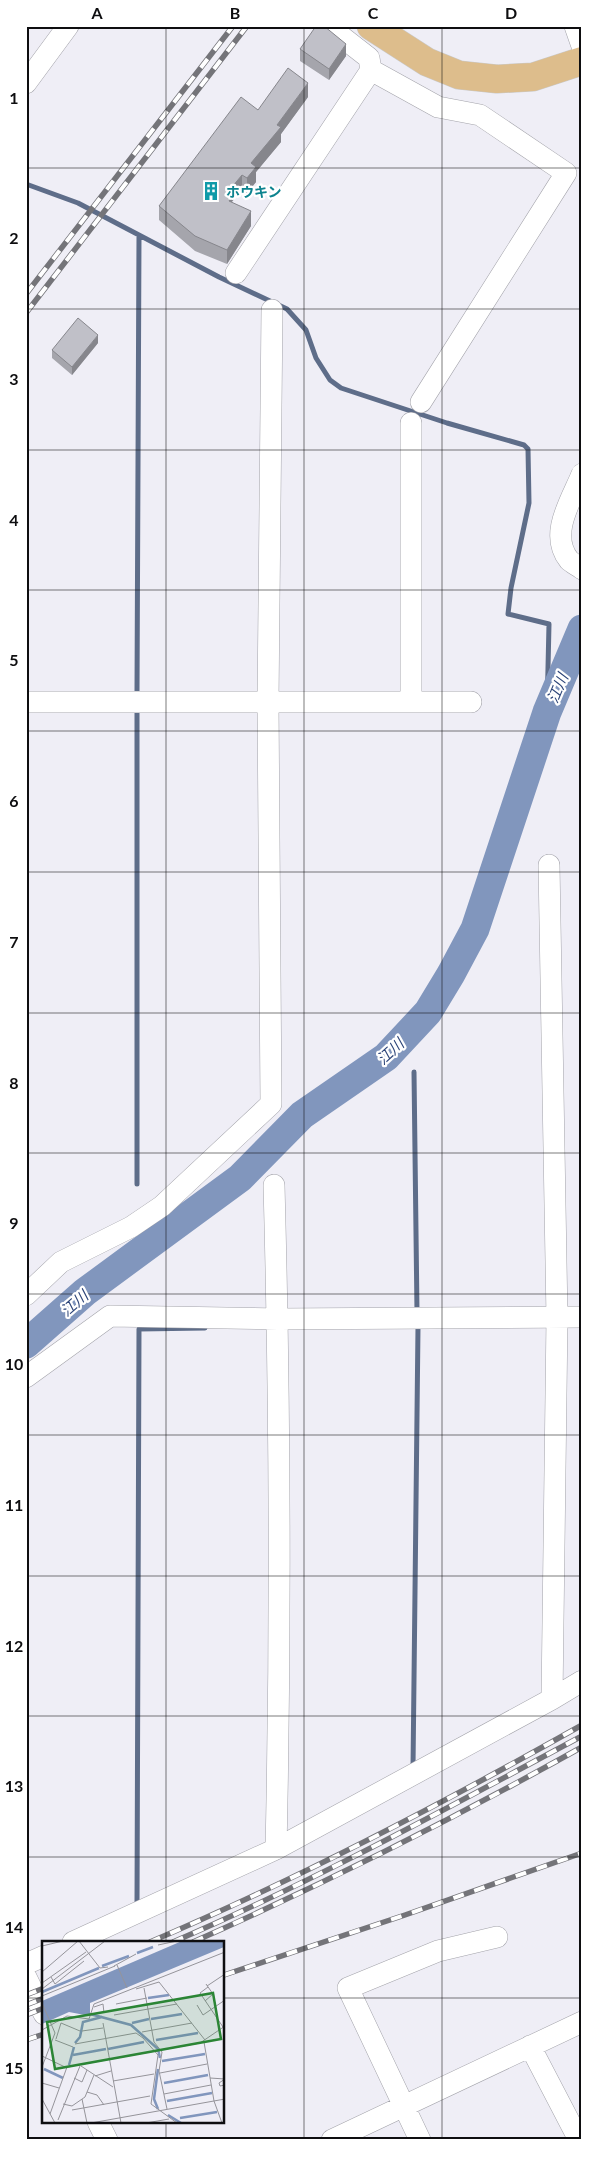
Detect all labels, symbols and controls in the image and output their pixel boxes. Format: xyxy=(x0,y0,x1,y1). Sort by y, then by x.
text: A xyxy=(90,3,103,22)
text: B xyxy=(230,3,240,22)
text: C xyxy=(368,3,379,22)
text: D xyxy=(505,3,517,22)
text: 1 xyxy=(9,88,19,107)
building icon: ホウキン xyxy=(200,180,222,202)
place label: ホウキン xyxy=(226,183,282,200)
text: 2 xyxy=(9,228,19,247)
text: 3 xyxy=(9,369,19,388)
text: 4 xyxy=(9,510,19,529)
text: 5 xyxy=(9,650,19,669)
water label: 江川 xyxy=(543,669,572,705)
text: 6 xyxy=(9,791,19,810)
text: 7 xyxy=(9,932,19,951)
water label: 江川 xyxy=(373,1033,409,1068)
text: 8 xyxy=(9,1073,19,1092)
text: 9 xyxy=(9,1213,19,1232)
water label: 江川 xyxy=(57,1285,93,1320)
text: 10 xyxy=(5,1354,23,1373)
text: 11 xyxy=(5,1495,23,1514)
text: 12 xyxy=(5,1636,23,1655)
text: 13 xyxy=(5,1776,23,1795)
text: 14 xyxy=(5,1917,23,1936)
inset map xyxy=(42,1941,225,2124)
text: 15 xyxy=(5,2058,23,2077)

